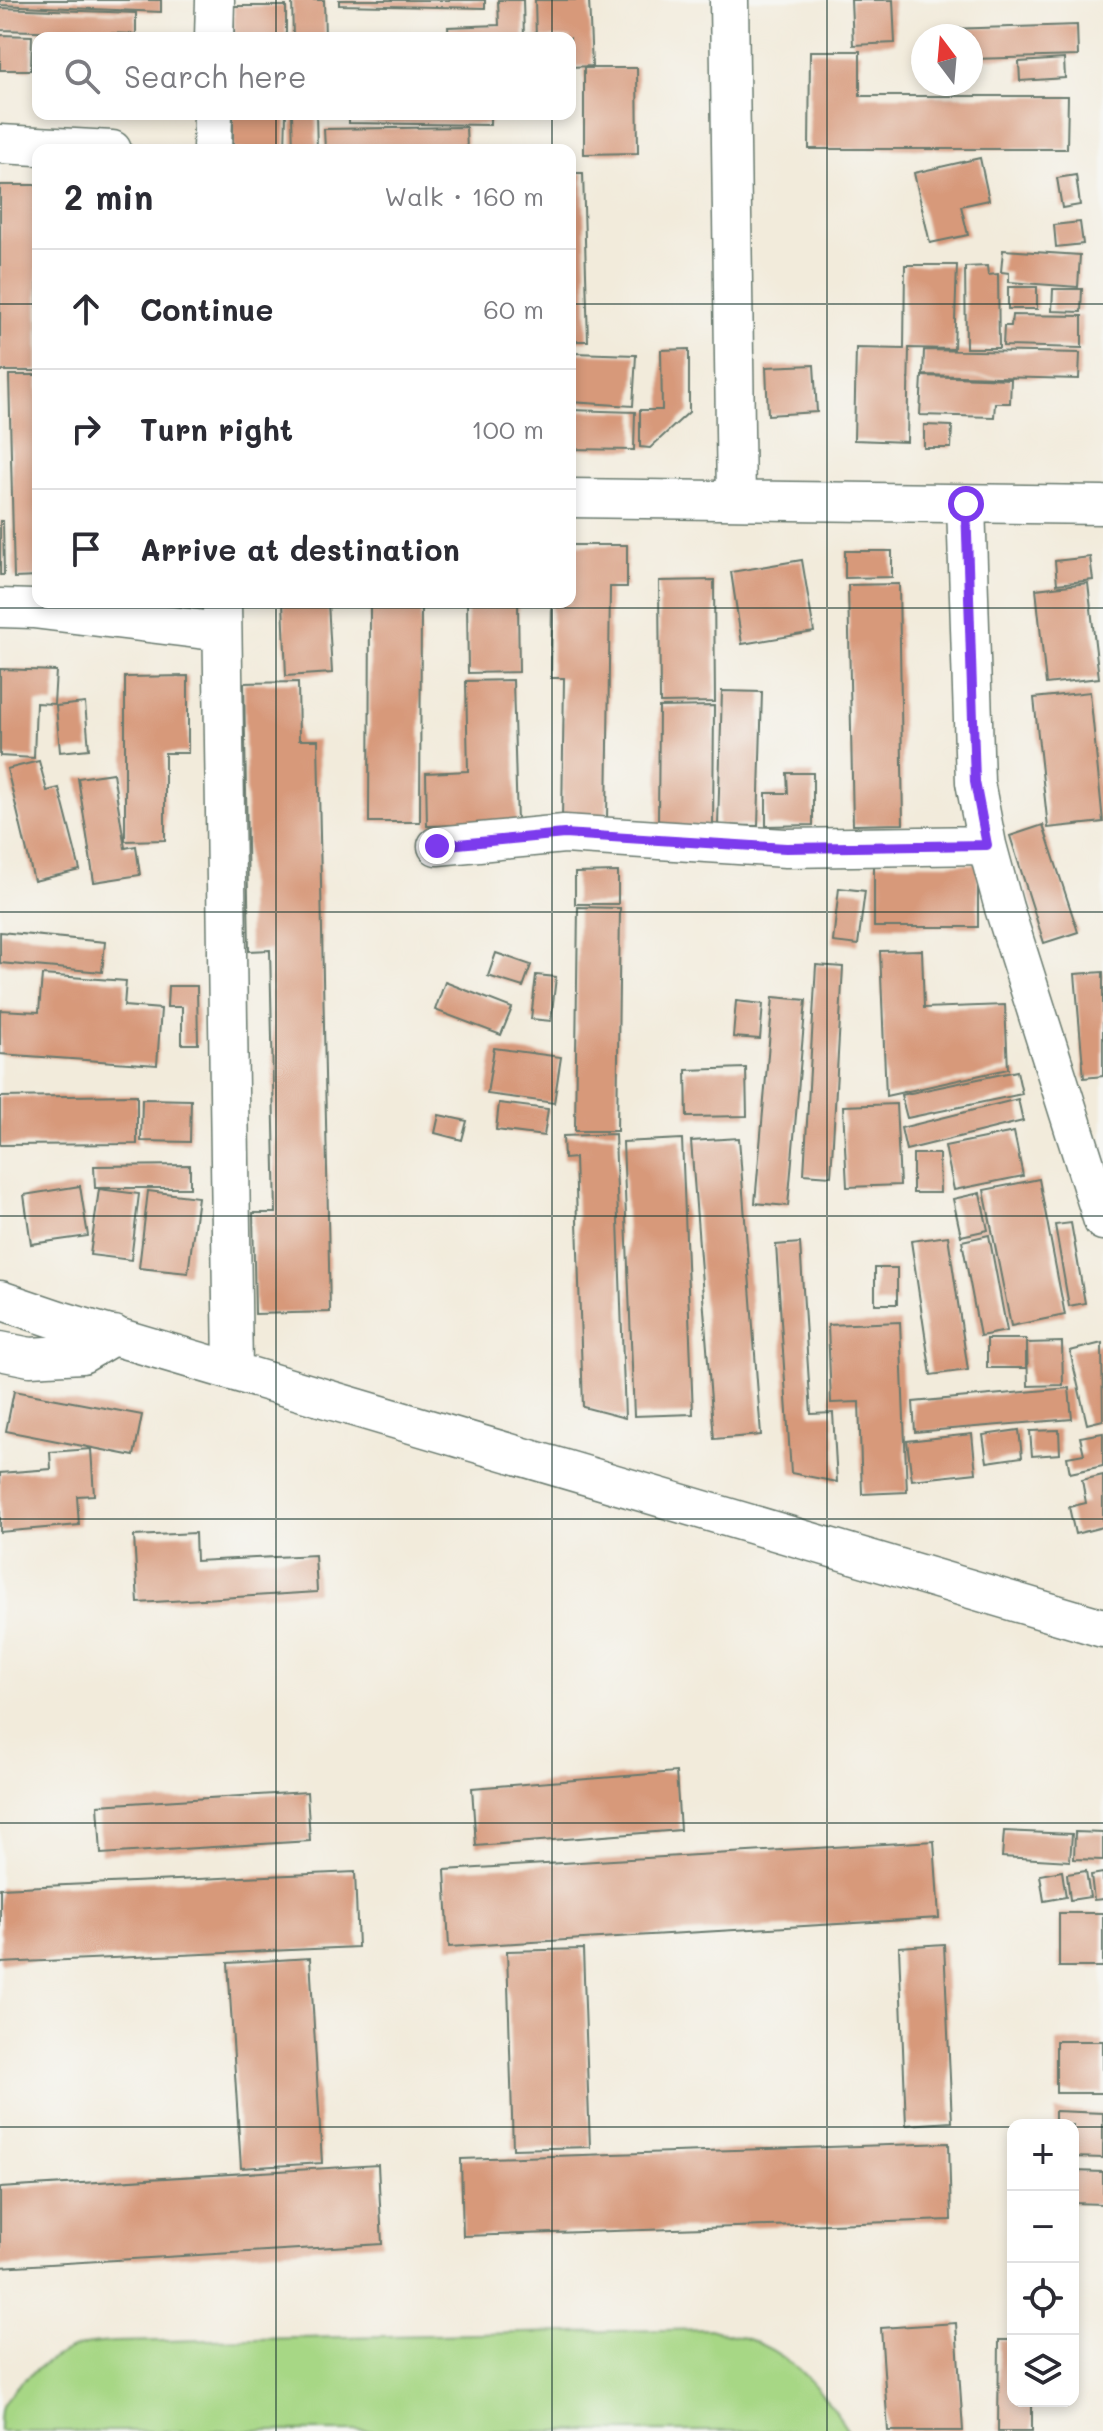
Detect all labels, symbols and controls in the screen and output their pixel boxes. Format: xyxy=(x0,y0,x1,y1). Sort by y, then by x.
north arrow xyxy=(911,24,983,96)
search box xyxy=(32,32,576,120)
icon: search xyxy=(60,54,104,98)
text: Search here xyxy=(124,56,307,96)
text: 2 min xyxy=(64,174,153,219)
text: Walk · 160 m xyxy=(384,179,544,213)
icon: ahead xyxy=(64,287,108,331)
text: Continue xyxy=(140,289,273,329)
text: 60 m xyxy=(483,292,544,326)
icon: right xyxy=(64,407,108,451)
text: Turn right xyxy=(140,409,293,449)
text: 100 m xyxy=(471,412,544,446)
route start xyxy=(948,486,984,522)
icon: arrive xyxy=(64,527,108,571)
text: Arrive at destination xyxy=(140,529,460,569)
route end xyxy=(419,828,455,864)
map controls xyxy=(1007,2119,1079,2407)
button: + xyxy=(1007,2119,1079,2191)
button: − xyxy=(1007,2191,1079,2263)
button: locate xyxy=(1007,2263,1079,2335)
button: layers xyxy=(1007,2335,1079,2407)

